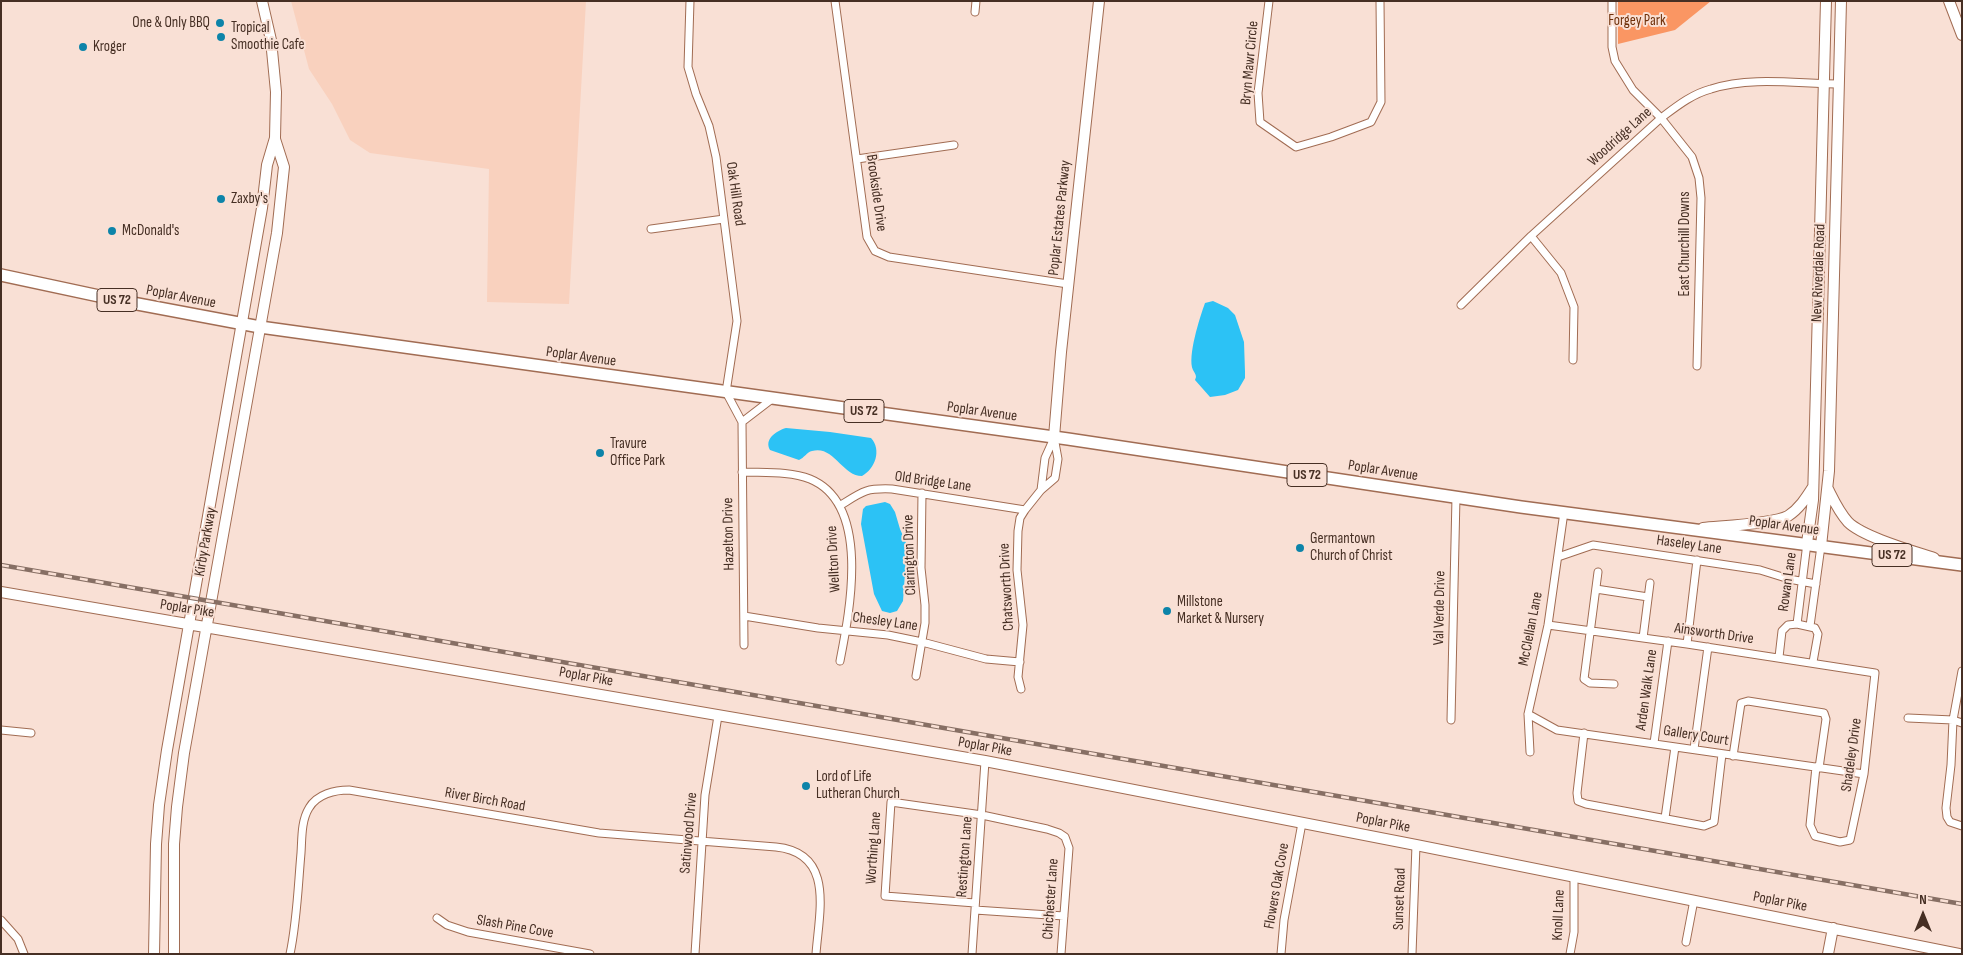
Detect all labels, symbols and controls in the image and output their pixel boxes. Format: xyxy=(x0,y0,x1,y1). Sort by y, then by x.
park label: Forgey Park xyxy=(1608,12,1666,30)
place label: One & Only BBQ xyxy=(132,14,210,32)
marker: One & Only BBQ xyxy=(214,17,226,29)
place label: Tropical Smoothie Cafe xyxy=(231,19,305,54)
street label: Bryn Mawr Circle xyxy=(1237,20,1263,106)
marker: Tropical Smoothie Cafe xyxy=(215,31,227,43)
place label: Kroger xyxy=(93,38,126,56)
marker: Kroger xyxy=(77,41,89,53)
street label: Woodridge Lane xyxy=(1584,104,1656,170)
street label: Brookside Drive xyxy=(862,153,890,233)
street label: Poplar Estates Parkway xyxy=(1045,159,1075,277)
street label: Oak Hill Road xyxy=(722,161,748,227)
place label: Zaxby's xyxy=(231,190,268,208)
street label: East Churchill Downs xyxy=(1676,191,1694,297)
marker: Zaxby's xyxy=(215,193,227,205)
place label: McDonald's xyxy=(122,222,179,240)
street label: New Riverdale Road xyxy=(1808,224,1830,322)
marker: McDonald's xyxy=(106,225,118,237)
street label: Poplar Avenue xyxy=(145,281,217,313)
road number: US 72 xyxy=(97,288,137,312)
street label: Poplar Avenue xyxy=(545,343,617,371)
street label: Poplar Avenue xyxy=(946,398,1018,426)
road number: US 72 xyxy=(844,400,884,422)
place label: Travure Office Park xyxy=(610,435,665,470)
marker: Travure Office Park xyxy=(594,447,606,459)
street label: Poplar Avenue xyxy=(1347,457,1419,485)
road number: US 72 xyxy=(1287,464,1327,486)
street label: Old Bridge Lane xyxy=(894,468,972,496)
street label: Hazelton Drive xyxy=(719,497,739,571)
street label: Kirby Parkway xyxy=(191,506,221,578)
street label: Poplar Avenue xyxy=(1748,512,1820,540)
street label: Clarington Drive xyxy=(900,514,920,596)
street label: Wellton Drive xyxy=(823,525,845,593)
place label: Germantown Church of Christ xyxy=(1310,530,1392,565)
street label: Haseley Lane xyxy=(1655,532,1723,558)
marker: Germantown Church of Christ xyxy=(1294,542,1306,554)
street label: Chatsworth Drive xyxy=(996,543,1018,631)
road number: US 72 xyxy=(1872,544,1912,566)
street label: Rowan Lane xyxy=(1775,551,1801,613)
street label: Val Verde Drive xyxy=(1430,571,1450,645)
street label: McClellan Lane xyxy=(1515,591,1547,667)
place label: Millstone Market & Nursery xyxy=(1177,593,1264,628)
street label: Poplar Pike xyxy=(159,596,215,622)
marker: Millstone Market & Nursery xyxy=(1161,605,1173,617)
street label: Chesley Lane xyxy=(851,609,919,635)
street label: Ainsworth Drive xyxy=(1673,620,1755,648)
street label: Arden Walk Lane xyxy=(1632,648,1662,732)
street label: Poplar Pike xyxy=(558,663,614,691)
street label: Shadeley Drive xyxy=(1838,717,1866,793)
street label: Gallery Court xyxy=(1662,722,1730,750)
street label: Poplar Pike xyxy=(957,733,1013,761)
place label: Lord of Life Lutheran Church xyxy=(816,768,900,803)
marker: Lord of Life Lutheran Church xyxy=(800,780,812,792)
street label: River Birch Road xyxy=(443,784,527,816)
street label: Satinwood Drive xyxy=(676,792,702,874)
street label: Poplar Pike xyxy=(1354,809,1412,837)
street label: Worthing Lane xyxy=(862,811,886,885)
street label: Restington Lane xyxy=(953,816,977,898)
street label: Flowers Oak Cove xyxy=(1261,842,1293,930)
street label: Chichester Lane xyxy=(1039,858,1063,940)
street label: Sunset Road xyxy=(1390,867,1410,931)
street label: Poplar Pike xyxy=(1751,888,1809,916)
street label: Knoll Lane xyxy=(1549,889,1569,941)
north arrow xyxy=(1898,890,1948,940)
text: N xyxy=(1919,891,1927,908)
street label: Slash Pine Cove xyxy=(475,911,555,943)

